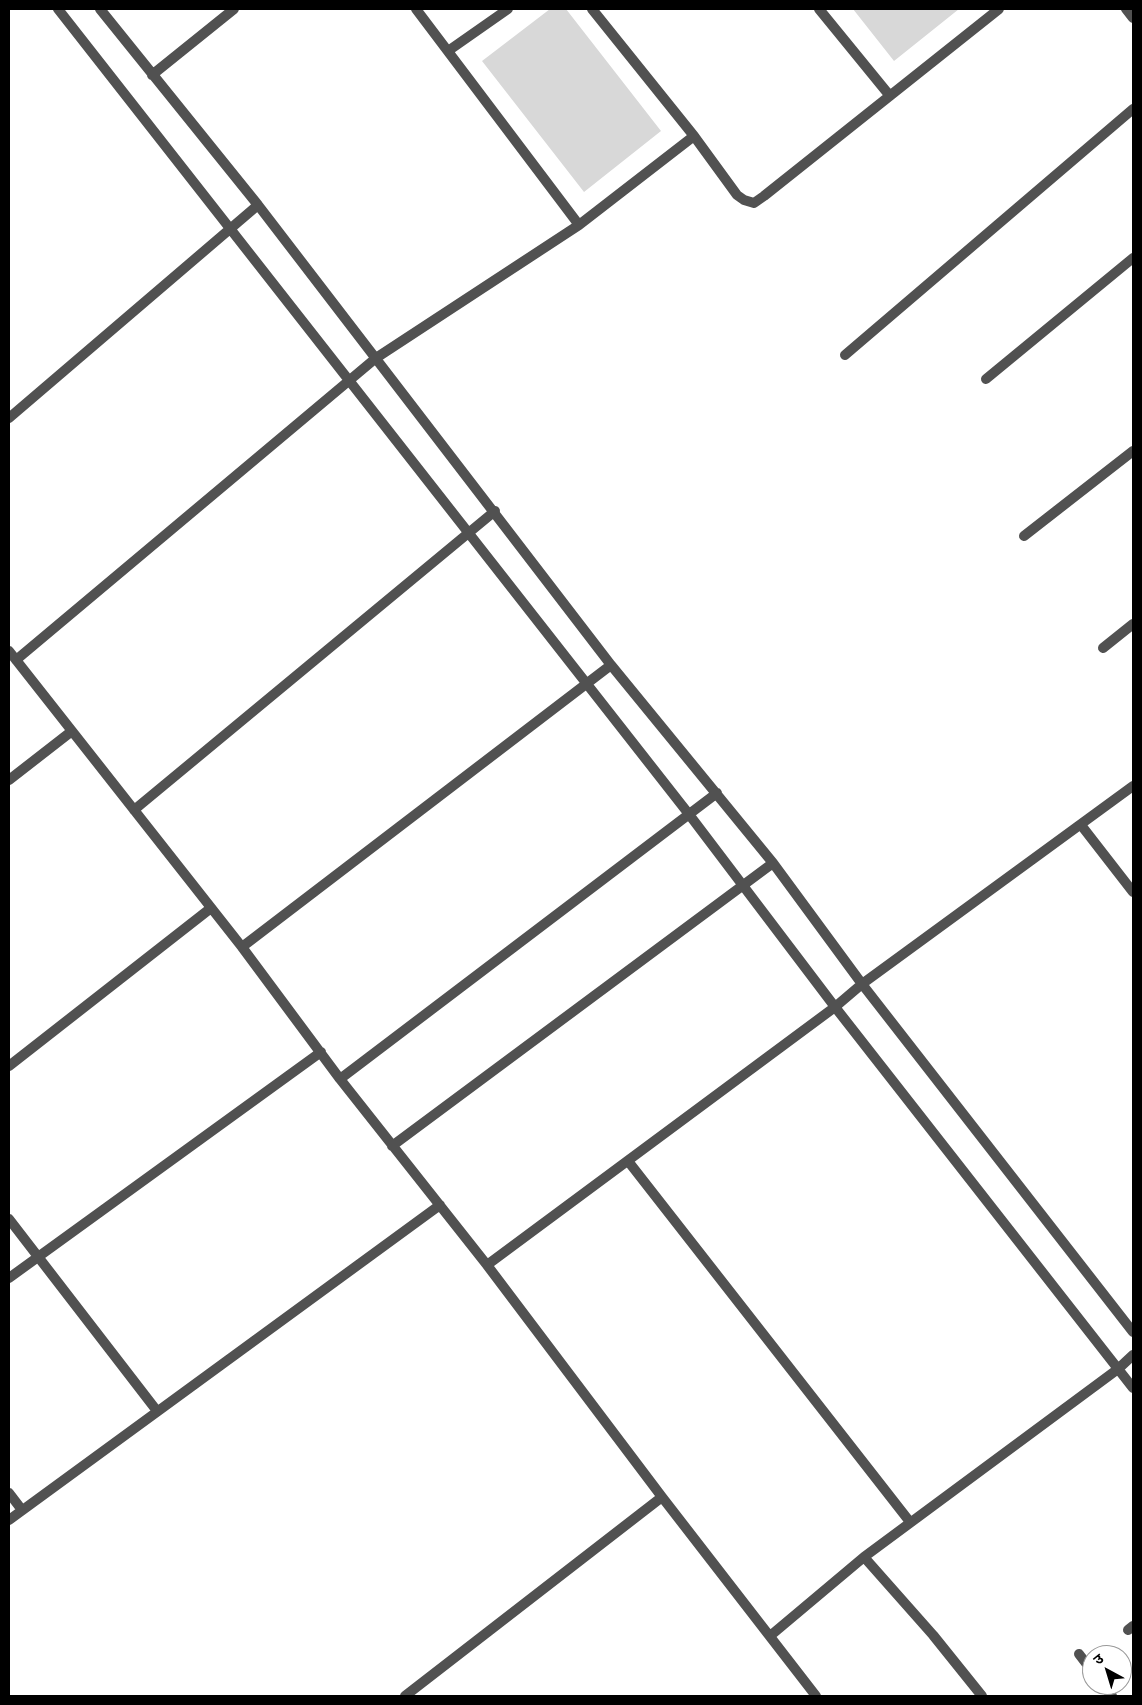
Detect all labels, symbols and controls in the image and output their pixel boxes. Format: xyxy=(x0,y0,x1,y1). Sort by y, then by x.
north arrow xyxy=(1082,1645,1132,1695)
text: उ xyxy=(1089,1649,1107,1669)

